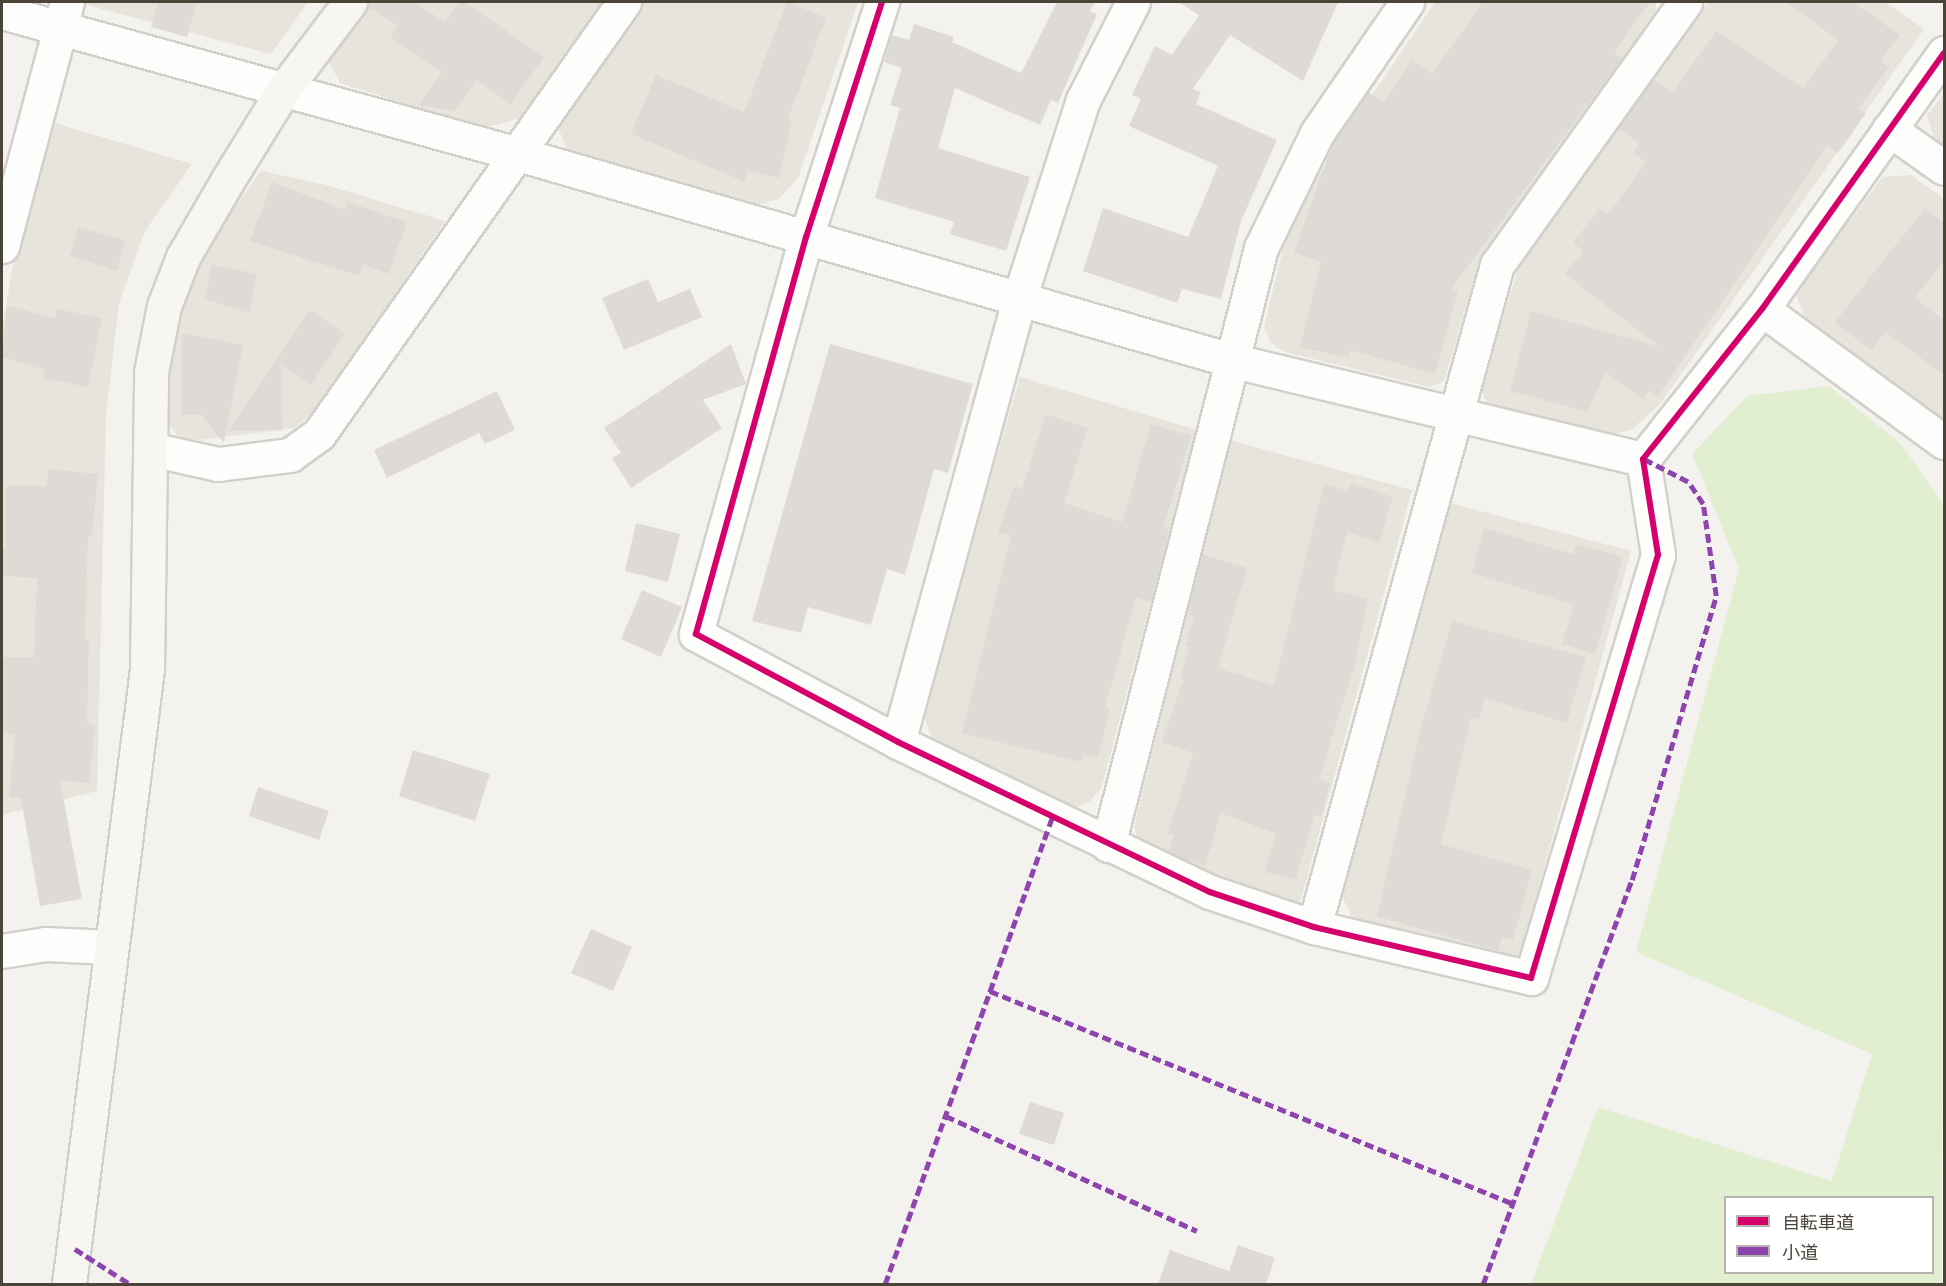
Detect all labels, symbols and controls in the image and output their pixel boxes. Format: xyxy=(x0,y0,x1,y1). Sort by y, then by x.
legend xyxy=(1724,1196,1934,1274)
text: 自転車道 xyxy=(1782,1211,1854,1234)
text: 小道 xyxy=(1782,1241,1818,1264)

